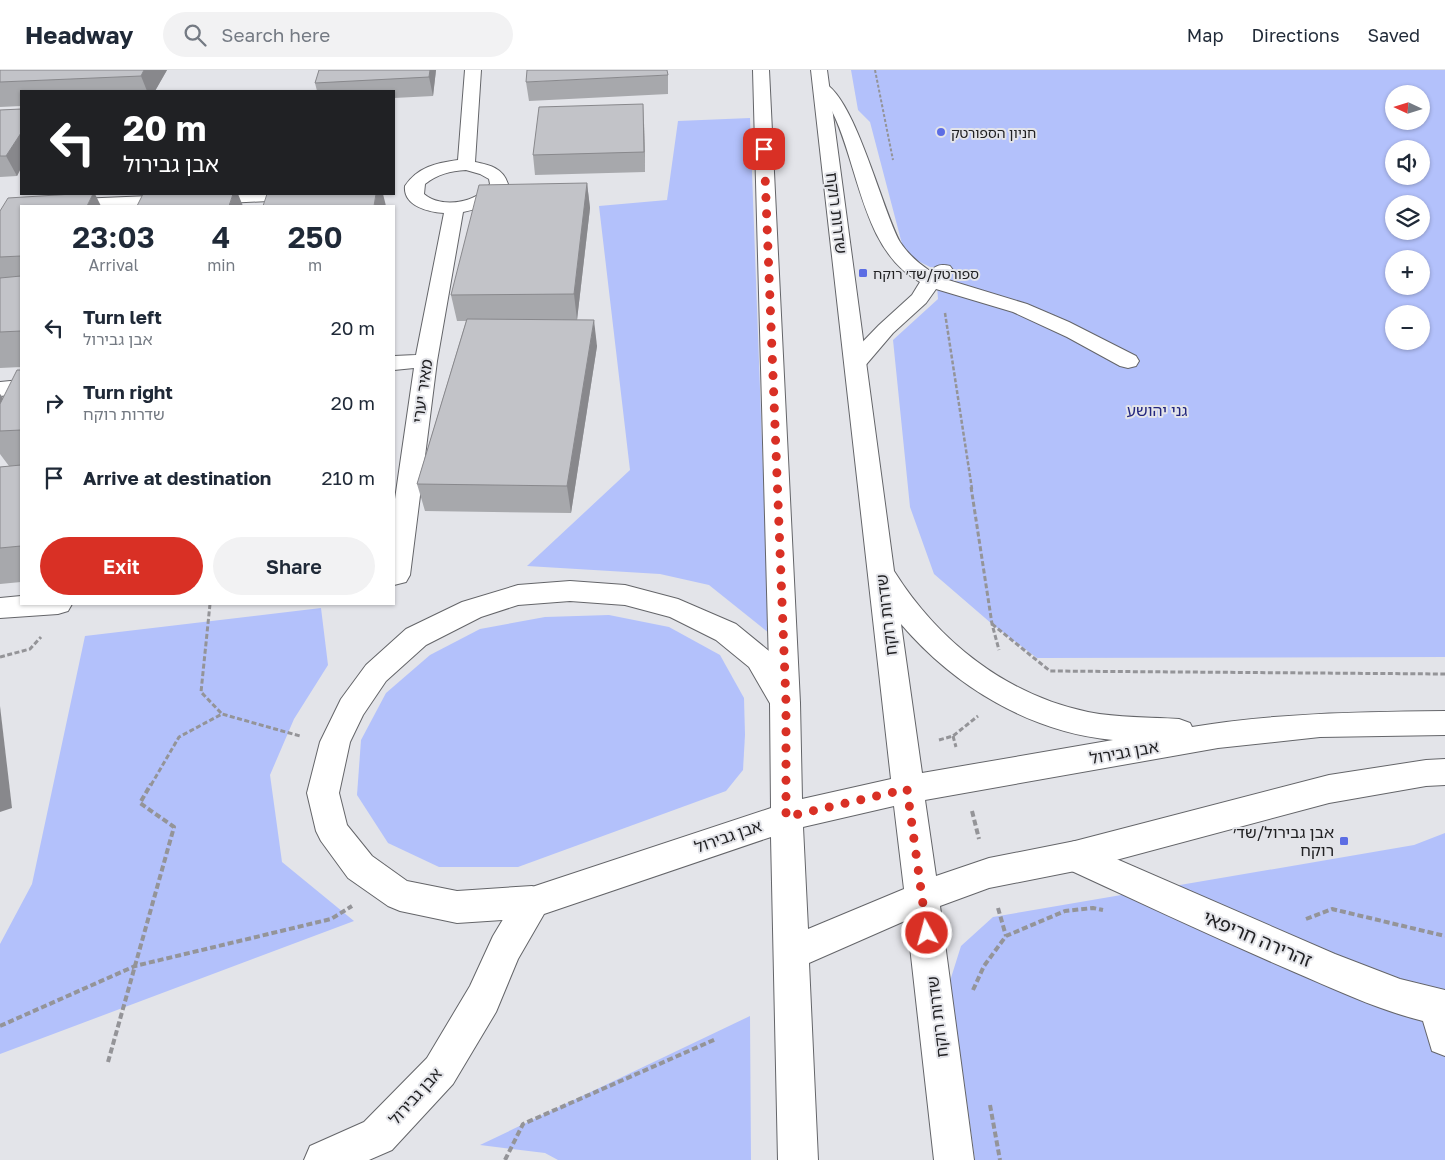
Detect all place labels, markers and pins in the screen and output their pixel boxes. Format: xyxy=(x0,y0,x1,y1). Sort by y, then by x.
place label: חניון הספורטק xyxy=(951,124,1036,141)
marker: חניון הספורטק xyxy=(935,126,947,138)
pin xyxy=(743,128,785,170)
place label: ספורטק/שד׳ רוקח xyxy=(873,265,979,282)
marker: ספורטק/שד׳ רוקח xyxy=(857,267,869,279)
place label: אבן גבירול/שד׳ רוקח xyxy=(1233,822,1334,860)
marker: אבן גבירול/שד׳ רוקח xyxy=(1338,835,1350,847)

